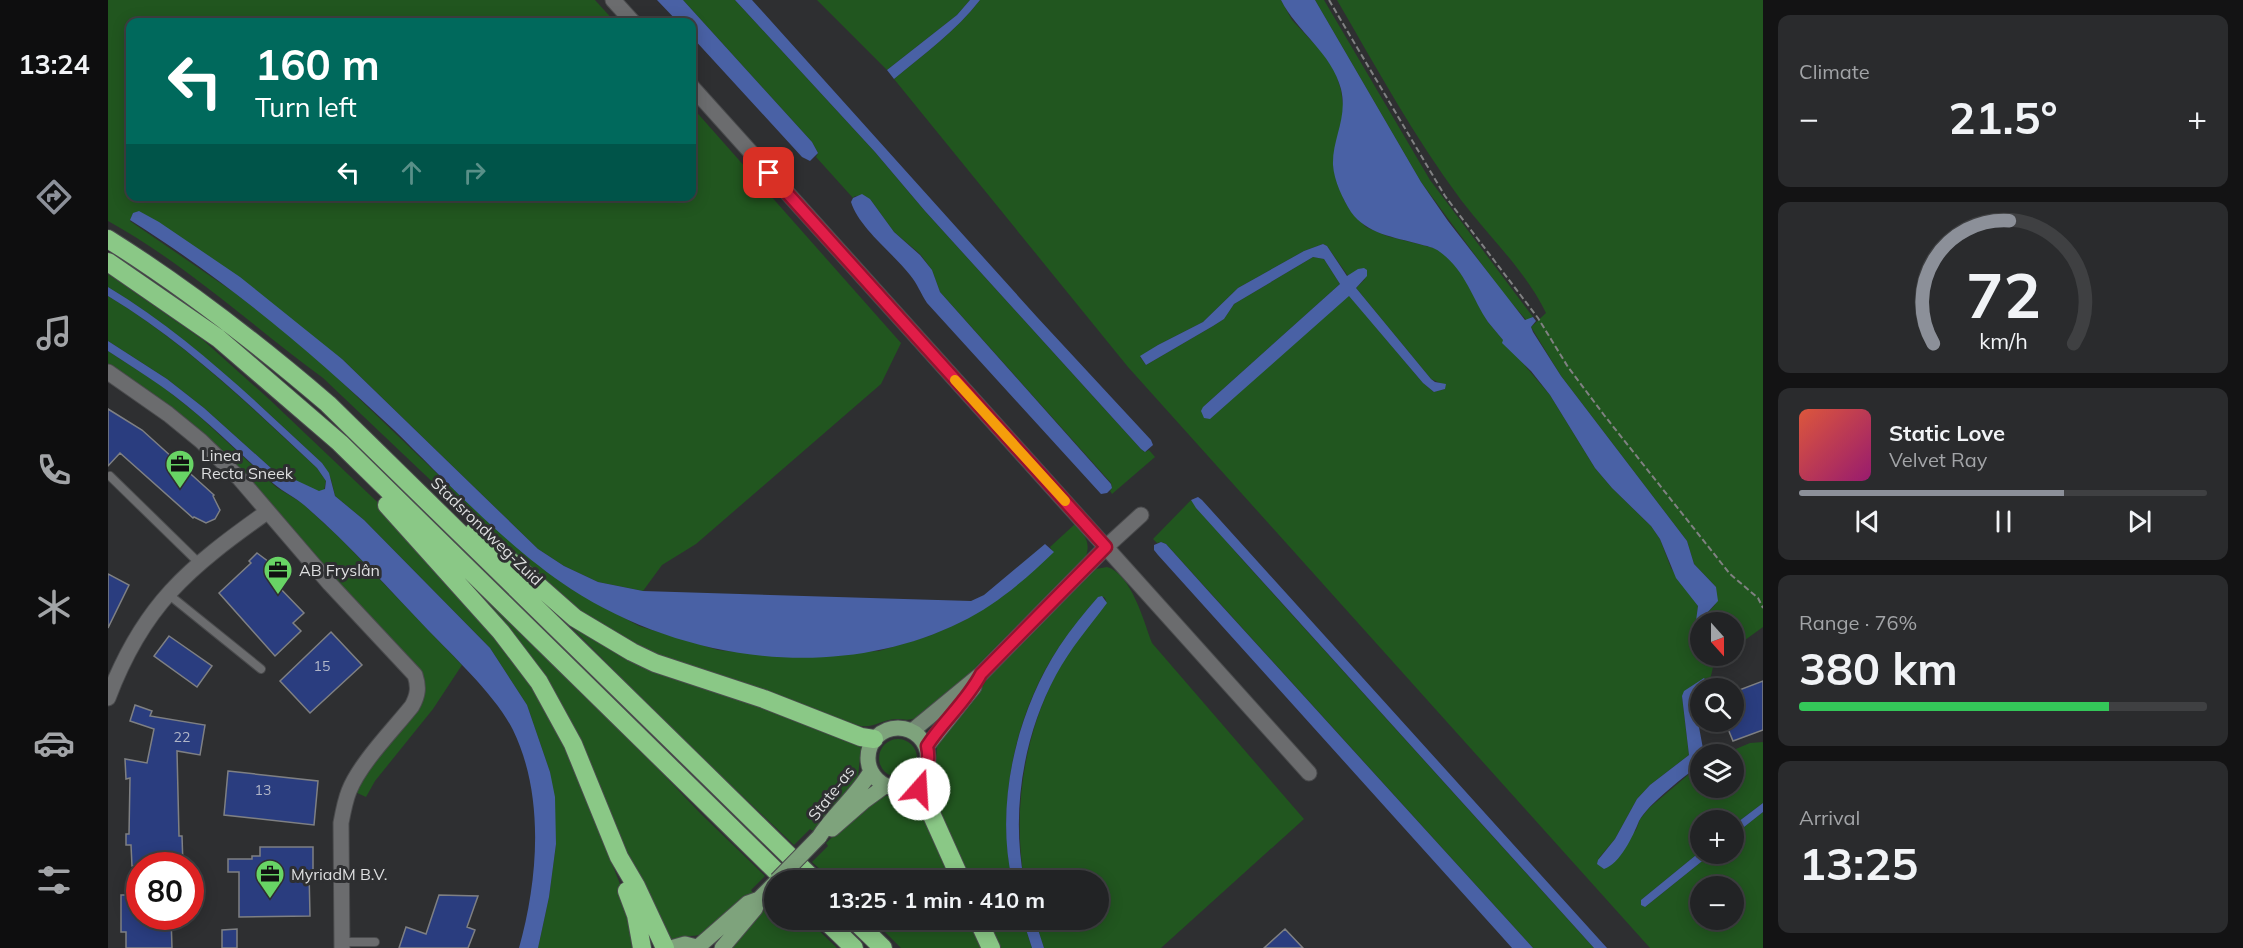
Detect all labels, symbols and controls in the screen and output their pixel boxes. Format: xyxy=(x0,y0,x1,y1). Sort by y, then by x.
text: 160 m xyxy=(255,38,380,91)
icon: left xyxy=(156,42,234,120)
text: 13:24 xyxy=(18,47,90,81)
text: Climate xyxy=(1799,59,1870,84)
text: 21.5° xyxy=(1948,89,2058,145)
text: Turn left xyxy=(255,90,357,124)
text: − xyxy=(1799,97,1819,138)
text: + xyxy=(2187,97,2207,138)
pin xyxy=(743,147,794,198)
icon: left xyxy=(332,156,365,189)
icon: ahead xyxy=(395,156,428,189)
icon: right xyxy=(458,156,491,189)
icon: arrive xyxy=(752,156,785,189)
icon: directions xyxy=(33,176,75,218)
text: 72 xyxy=(1966,256,2040,335)
icon: music xyxy=(33,312,75,354)
text: km/h xyxy=(1979,328,2027,355)
text: Static Love xyxy=(1889,419,2005,447)
place label: Linea Recta Sneek xyxy=(201,445,294,483)
text: Velvet Ray xyxy=(1889,447,1987,472)
office icon: Linea Recta Sneek xyxy=(164,448,196,490)
icon: phone xyxy=(33,449,75,491)
street label: Stadsrondweg-Zuid xyxy=(427,473,547,589)
icon: previous xyxy=(1851,505,1884,538)
icon: pause xyxy=(1987,505,2020,538)
icon: next xyxy=(2123,505,2156,538)
office icon: AB Fryslân xyxy=(262,554,294,596)
place label: AB Fryslân xyxy=(299,560,380,580)
icon: climate xyxy=(33,586,75,628)
text: Range · 76% xyxy=(1799,610,1917,635)
north arrow xyxy=(1690,612,1744,666)
map controls xyxy=(1690,612,1744,930)
text: 380 km xyxy=(1799,640,1958,696)
house number: 15 xyxy=(314,657,330,675)
button: search xyxy=(1690,678,1744,732)
icon: car xyxy=(33,722,75,764)
house number: 22 xyxy=(174,728,190,746)
button: layers xyxy=(1690,744,1744,798)
position arrow xyxy=(887,757,951,821)
street label: State-as xyxy=(803,762,859,824)
house number: 13 xyxy=(255,781,271,799)
text: Arrival xyxy=(1799,805,1860,830)
button: + xyxy=(1690,810,1744,864)
text: 13:25 xyxy=(1799,835,1918,891)
speed limit sign: 80 xyxy=(126,852,204,930)
office icon: MyriadM B.V. xyxy=(254,858,286,900)
icon: filters xyxy=(33,859,75,901)
place label: MyriadM B.V. xyxy=(291,864,387,884)
button: − xyxy=(1690,876,1744,930)
text: 13:25 · 1 min · 410 m xyxy=(828,886,1045,914)

